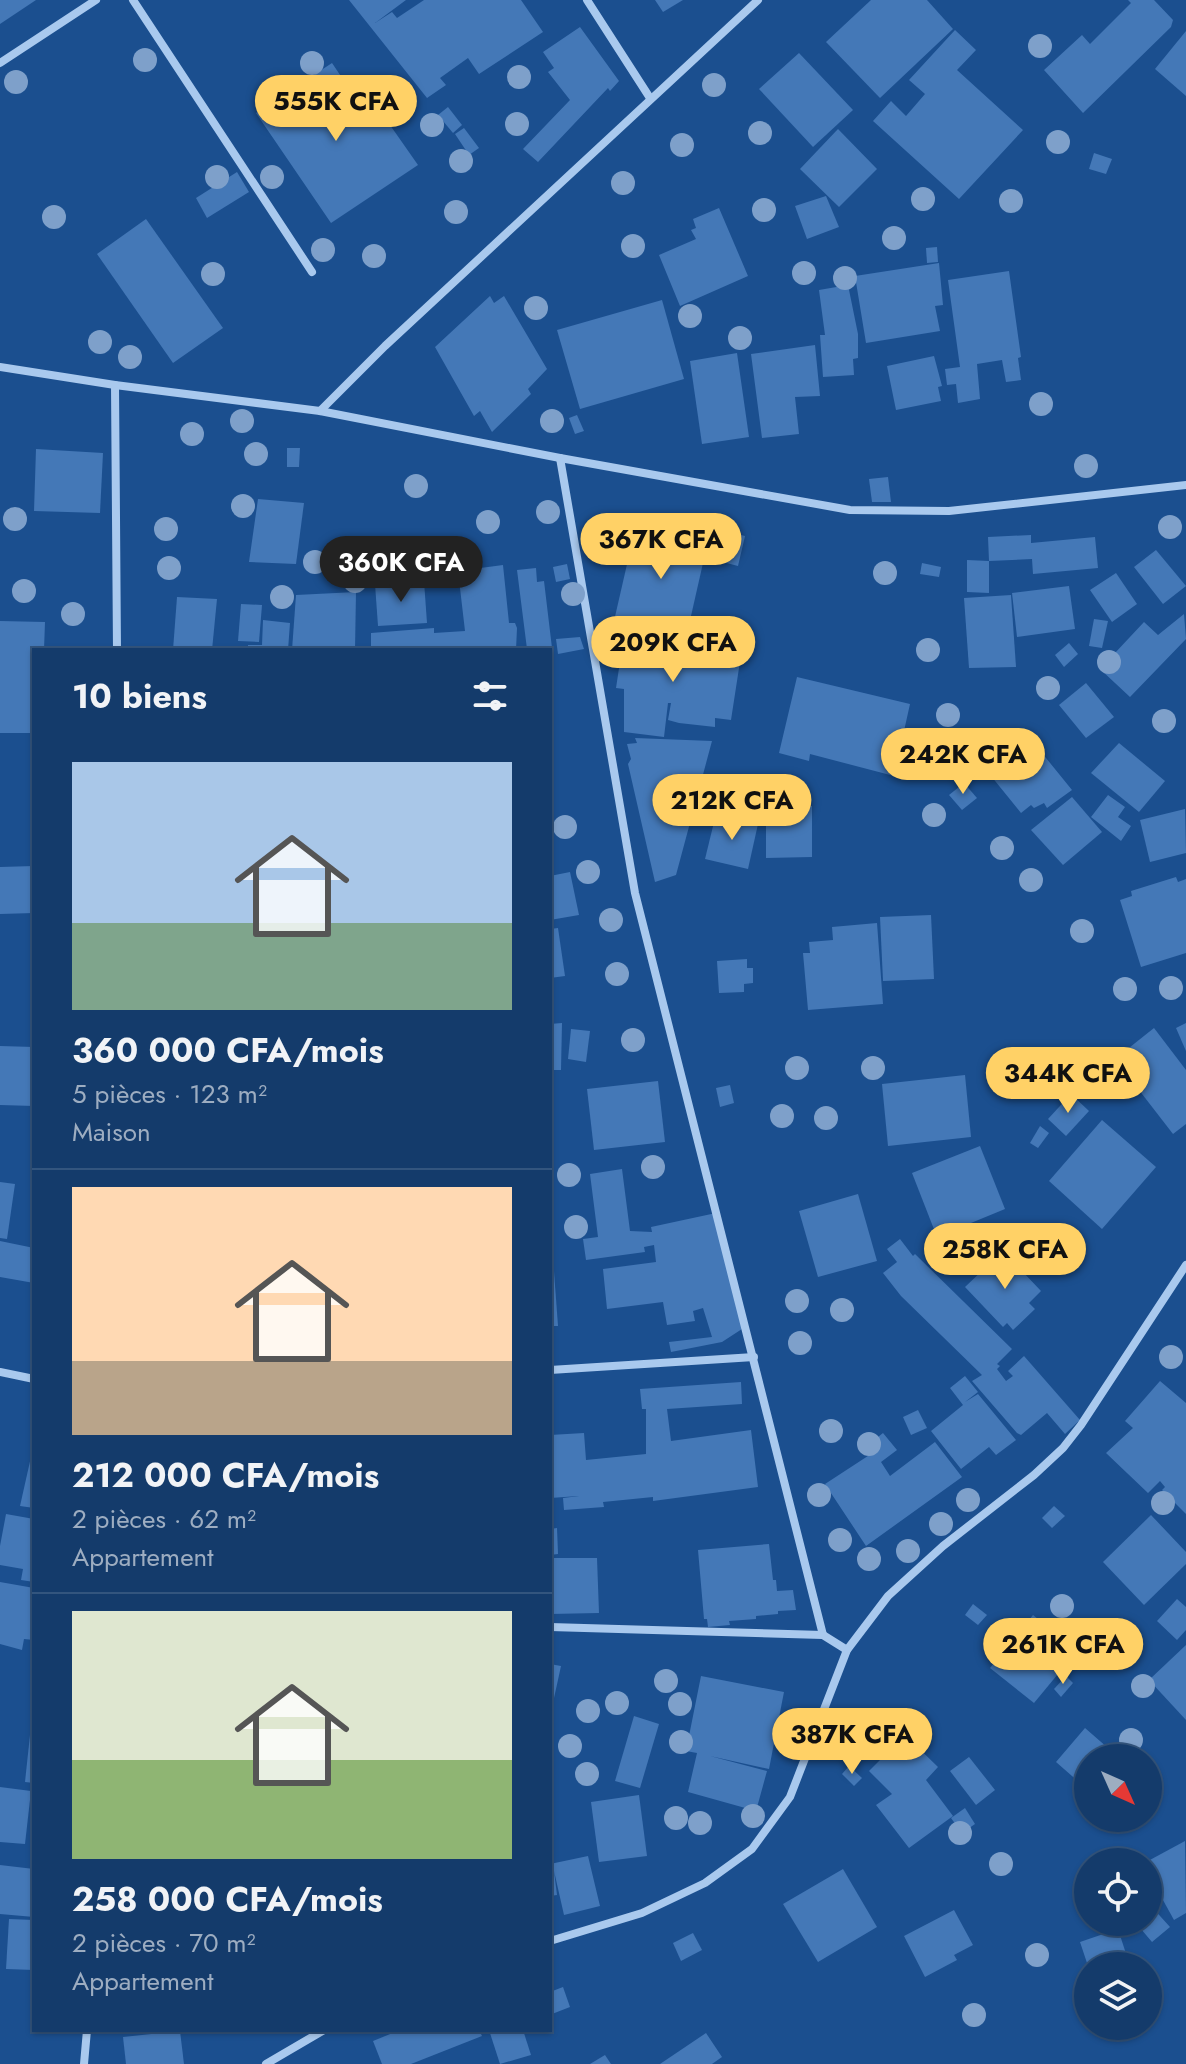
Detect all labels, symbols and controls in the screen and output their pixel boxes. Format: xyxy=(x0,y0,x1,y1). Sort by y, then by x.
pin: 555K CFA xyxy=(253,75,419,143)
text: 555K CFA xyxy=(273,82,399,120)
pin: 367K CFA xyxy=(578,513,744,581)
text: 367K CFA xyxy=(598,520,724,558)
pin: 360K CFA xyxy=(318,536,484,604)
text: 360K CFA xyxy=(338,543,464,581)
pin: 209K CFA xyxy=(590,616,756,684)
text: 209K CFA xyxy=(609,623,737,661)
text: 10 biens xyxy=(72,672,207,721)
icon: filters xyxy=(468,674,512,718)
pin: 242K CFA xyxy=(880,728,1046,796)
text: 242K CFA xyxy=(899,735,1027,773)
pin: 212K CFA xyxy=(649,774,815,842)
text: 212K CFA xyxy=(670,781,794,819)
icon: home xyxy=(220,814,364,958)
text: 360 000 CFA/mois xyxy=(72,1026,384,1075)
pin: 344K CFA xyxy=(985,1047,1151,1115)
text: 344K CFA xyxy=(1004,1054,1132,1092)
text: 5 pièces · 123 m² xyxy=(72,1075,267,1113)
text: Maison xyxy=(72,1113,151,1151)
pin: 258K CFA xyxy=(922,1223,1088,1291)
text: 258K CFA xyxy=(942,1230,1068,1268)
icon: home xyxy=(220,1239,364,1383)
text: 212 000 CFA/mois xyxy=(72,1451,379,1500)
text: 2 pièces · 62 m² xyxy=(72,1500,256,1538)
text: Appartement xyxy=(72,1538,213,1576)
pin: 261K CFA xyxy=(980,1618,1146,1686)
text: 261K CFA xyxy=(1001,1625,1125,1663)
icon: home xyxy=(220,1663,364,1807)
pin: 387K CFA xyxy=(769,1708,935,1776)
text: 387K CFA xyxy=(790,1715,914,1753)
north arrow xyxy=(1074,1744,1162,1832)
map controls xyxy=(1074,1744,1162,2040)
button: locate xyxy=(1074,1848,1162,1936)
text: 258 000 CFA/mois xyxy=(72,1875,383,1924)
text: 2 pièces · 70 m² xyxy=(72,1924,256,1962)
button: layers xyxy=(1074,1952,1162,2040)
text: Appartement xyxy=(72,1962,213,2000)

